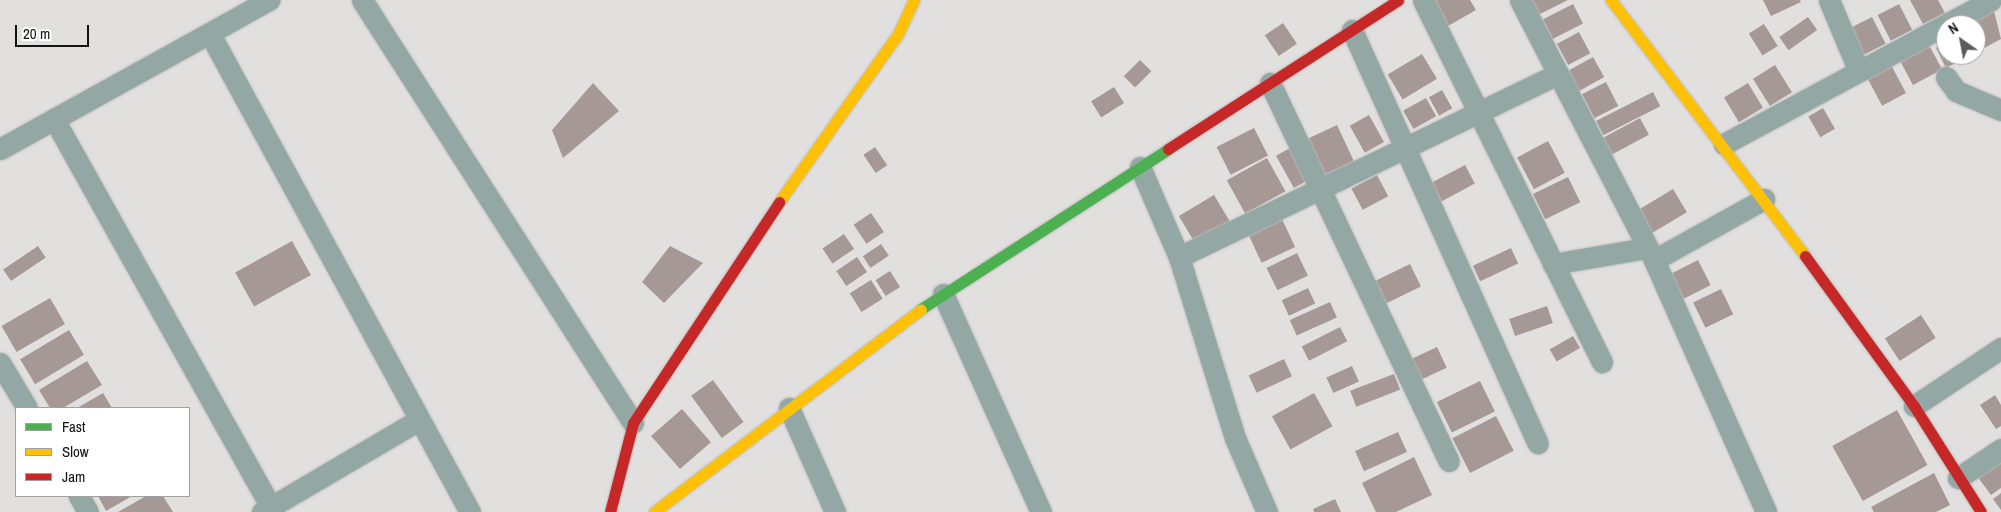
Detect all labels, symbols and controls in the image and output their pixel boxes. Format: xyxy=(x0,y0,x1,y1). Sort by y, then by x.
scale bar xyxy=(18,15,91,47)
north arrow xyxy=(1936,15,1986,65)
text: N xyxy=(1945,18,1962,38)
text: 20 m xyxy=(23,23,50,44)
legend xyxy=(15,407,190,497)
text: Fast xyxy=(62,416,85,437)
text: Slow xyxy=(62,441,89,462)
text: Jam xyxy=(62,466,85,487)

